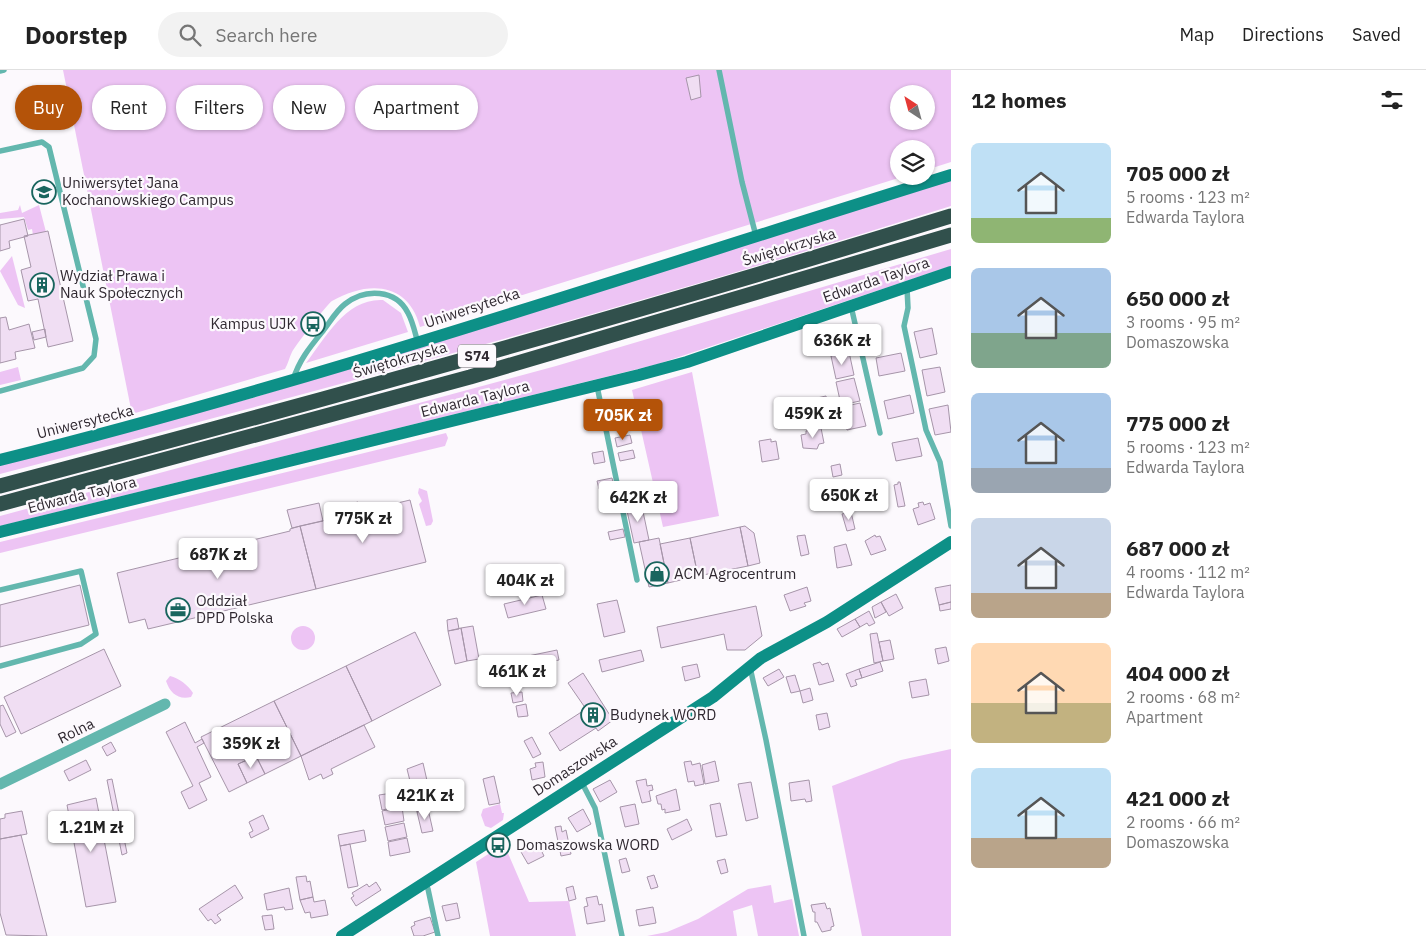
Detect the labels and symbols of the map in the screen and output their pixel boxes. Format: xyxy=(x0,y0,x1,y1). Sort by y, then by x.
north arrow xyxy=(890,85,935,130)
place label: Uniwersytet Jana Kochanowskiego Campus xyxy=(62,173,234,209)
school or university icon: Uniwersytet Jana Kochanowskiego Campus xyxy=(31,179,57,205)
street label: Świętokrzyska xyxy=(740,223,838,270)
street label: Edwarda Taylora xyxy=(820,252,932,307)
place label: Wydział Prawa i Nauk Społecznych xyxy=(60,266,183,302)
building icon: Wydział Prawa i Nauk Społecznych xyxy=(29,272,55,298)
street label: Uniwersytecka xyxy=(422,283,522,332)
bus stop icon: Kampus UJK xyxy=(300,311,326,337)
place label: Kampus UJK xyxy=(210,314,296,333)
pin: 636K zł xyxy=(796,324,888,366)
street label: Świętokrzyska xyxy=(351,337,449,382)
road number: S74 xyxy=(458,344,496,368)
street label: Edwarda Taylora xyxy=(419,376,531,421)
pin: 459K zł xyxy=(767,396,859,439)
pin: 705K zł xyxy=(577,398,669,441)
street label: Uniwersytecka xyxy=(35,400,135,443)
street label: Edwarda Taylora xyxy=(26,472,138,517)
pin: 650K zł xyxy=(803,478,895,521)
pin: 642K zł xyxy=(592,480,684,523)
pin: 775K zł xyxy=(317,502,409,544)
pin: 687K zł xyxy=(172,538,264,580)
shop icon: ACM Agrocentrum xyxy=(644,561,670,587)
pin: 404K zł xyxy=(479,564,571,606)
place label: ACM Agrocentrum xyxy=(674,564,796,583)
place label: Oddział DPD Polska xyxy=(196,591,273,627)
office icon: Oddział DPD Polska xyxy=(165,597,191,623)
pin: 461K zł xyxy=(471,654,563,697)
building icon: Budynek WORD xyxy=(580,702,606,728)
place label: Budynek WORD xyxy=(610,705,716,724)
street label: Rolna xyxy=(54,714,97,748)
pin: 359K zł xyxy=(205,726,297,769)
street label: Domaszowska xyxy=(529,731,620,800)
pin: 421K zł xyxy=(379,778,471,821)
pin: 1.21M zł xyxy=(39,810,143,853)
bus stop icon: Domaszowska WORD xyxy=(485,832,511,858)
place label: Domaszowska WORD xyxy=(516,835,660,854)

